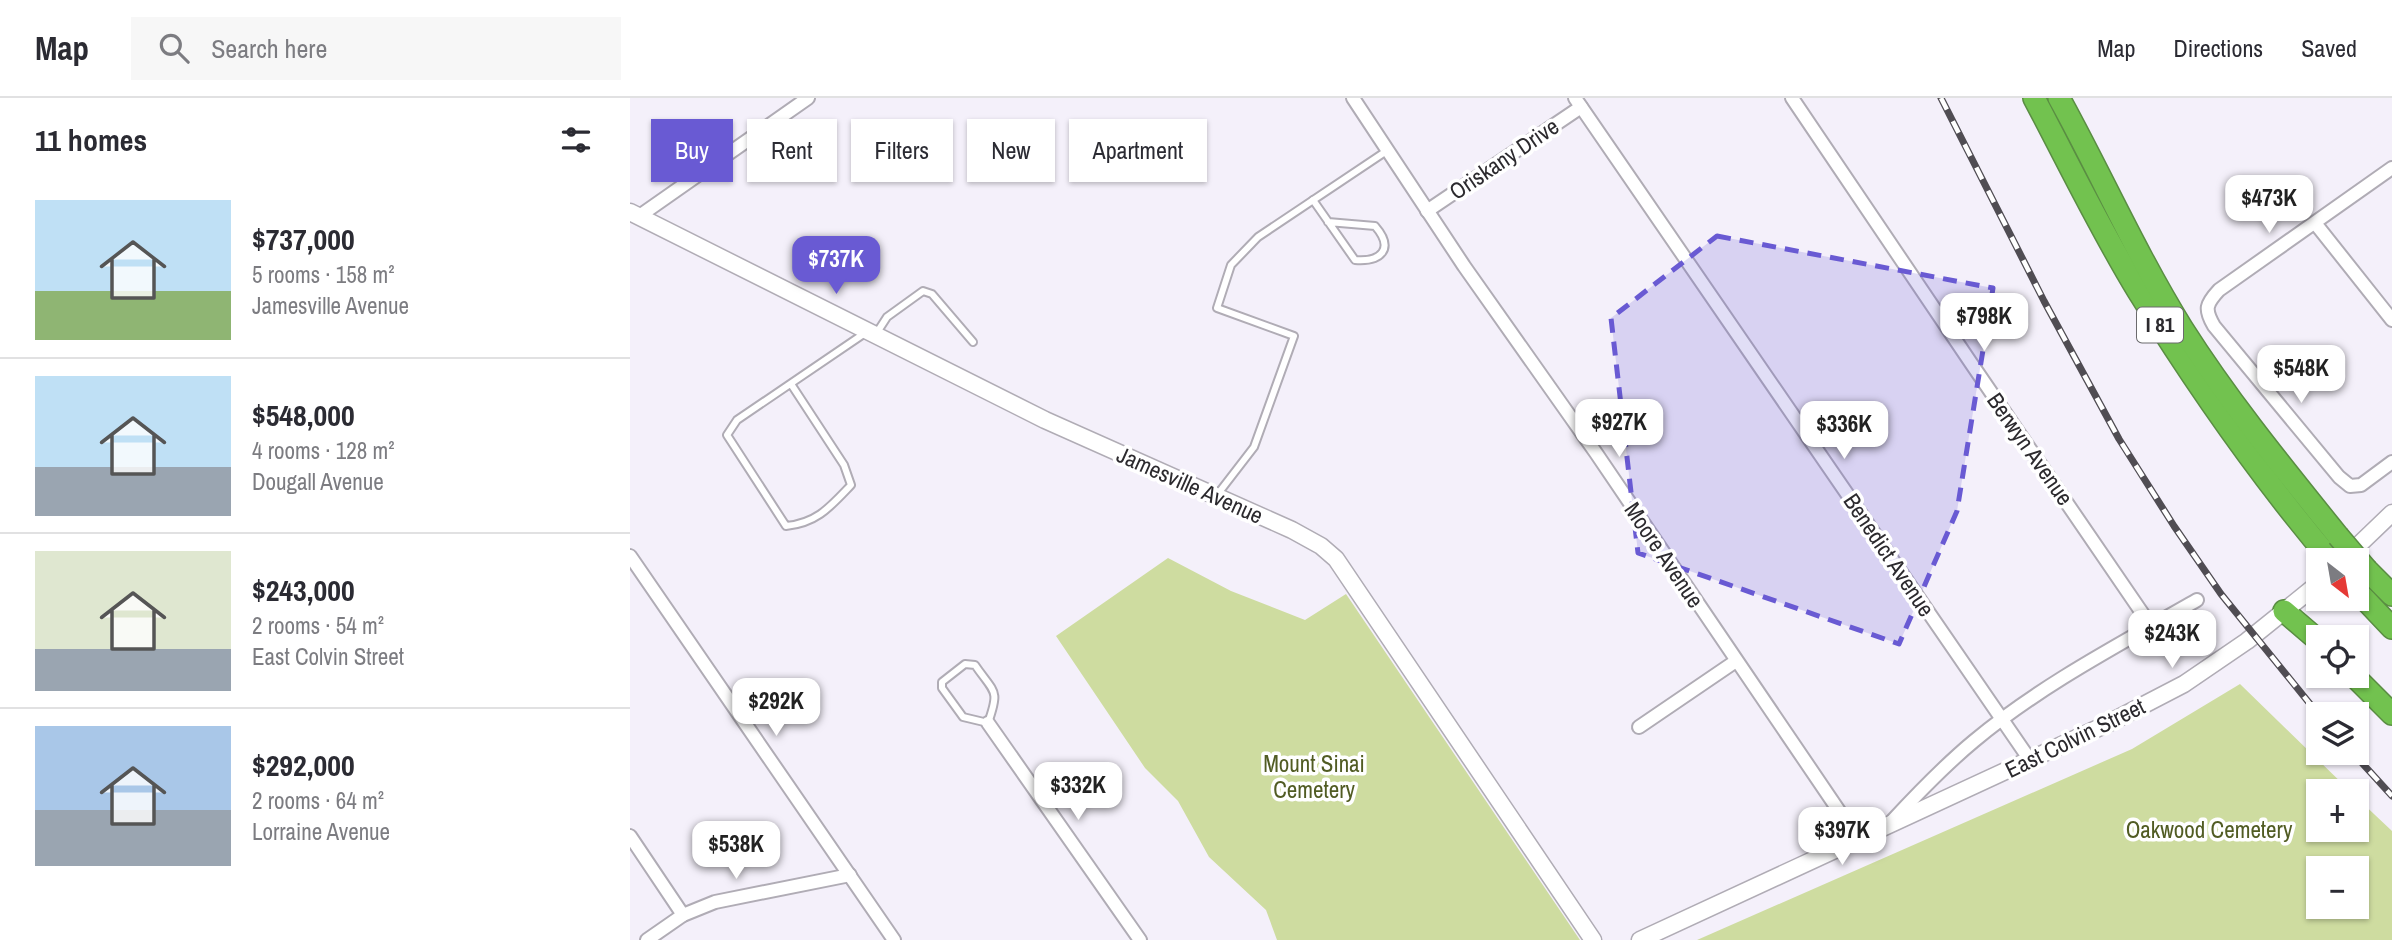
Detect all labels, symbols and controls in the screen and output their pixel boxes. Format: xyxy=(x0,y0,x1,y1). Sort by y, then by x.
search box xyxy=(131,17,621,80)
text: Map xyxy=(35,26,89,70)
icon: search xyxy=(155,29,193,67)
text: Search here xyxy=(211,31,327,66)
text: Map xyxy=(2097,32,2135,64)
text: Directions xyxy=(2173,32,2263,64)
text: Saved xyxy=(2301,32,2357,64)
street label: Oriskany Drive xyxy=(1443,111,1565,207)
chip: Buy xyxy=(651,119,733,182)
chip: Rent xyxy=(747,119,837,182)
chip: Filters xyxy=(851,119,953,182)
chip: New xyxy=(967,119,1055,182)
chip: Apartment xyxy=(1069,119,1207,182)
text: 11 homes xyxy=(35,120,147,160)
icon: filters xyxy=(557,121,595,159)
pin: $473K xyxy=(2220,176,2318,235)
text: $473K xyxy=(2241,182,2297,213)
text: $737,000 xyxy=(252,219,355,259)
icon: home xyxy=(91,228,175,312)
pin: $737K xyxy=(787,236,885,296)
text: $737K xyxy=(808,243,864,274)
text: 5 rooms · 158 m² xyxy=(252,259,395,290)
text: Jamesville Avenue xyxy=(252,290,409,321)
pin: $798K xyxy=(1935,294,2033,353)
text: $798K xyxy=(1956,300,2012,331)
road number: I 81 xyxy=(2137,308,2183,342)
pin: $548K xyxy=(2252,345,2350,405)
text: $548K xyxy=(2273,352,2329,383)
street label: Berwyn Avenue xyxy=(1980,386,2081,511)
text: $548,000 xyxy=(252,395,355,435)
pin: $927K xyxy=(1570,400,1668,459)
pin: $336K xyxy=(1795,402,1893,461)
icon: home xyxy=(91,404,175,488)
text: $927K xyxy=(1591,406,1647,437)
text: $336K xyxy=(1816,408,1872,439)
text: 4 rooms · 128 m² xyxy=(252,435,395,466)
street label: Jamesville Avenue xyxy=(1112,438,1268,531)
text: Dougall Avenue xyxy=(252,466,384,497)
street label: Benedict Avenue xyxy=(1837,487,1942,622)
street label: Moore Avenue xyxy=(1618,496,1711,614)
north arrow xyxy=(2306,548,2370,611)
map controls xyxy=(2306,548,2369,919)
text: $243,000 xyxy=(252,570,355,610)
icon: home xyxy=(91,579,175,663)
text: 2 rooms · 54 m² xyxy=(252,610,384,641)
pin: $243K xyxy=(2123,610,2221,670)
text: $243K xyxy=(2144,617,2200,648)
button: locate xyxy=(2306,625,2369,688)
text: East Colvin Street xyxy=(252,641,404,672)
pin: $292K xyxy=(727,678,825,738)
text: $292K xyxy=(748,685,804,716)
street label: East Colvin Street xyxy=(2000,690,2150,785)
button: layers xyxy=(2306,702,2369,765)
text: $292,000 xyxy=(252,745,355,785)
park label: Mount Sinai Cemetery xyxy=(1263,748,1365,805)
icon: home xyxy=(91,754,175,838)
pin: $332K xyxy=(1029,762,1127,822)
text: $332K xyxy=(1050,769,1106,800)
button: + xyxy=(2306,779,2369,842)
text: 2 rooms · 64 m² xyxy=(252,785,384,816)
pin: $397K xyxy=(1793,808,1891,867)
text: $397K xyxy=(1814,814,1870,845)
park label: Oakwood Cemetery xyxy=(2126,814,2293,845)
text: Lorraine Avenue xyxy=(252,816,390,847)
pin: $538K xyxy=(687,822,785,881)
text: $538K xyxy=(708,828,764,859)
button: − xyxy=(2306,856,2369,919)

